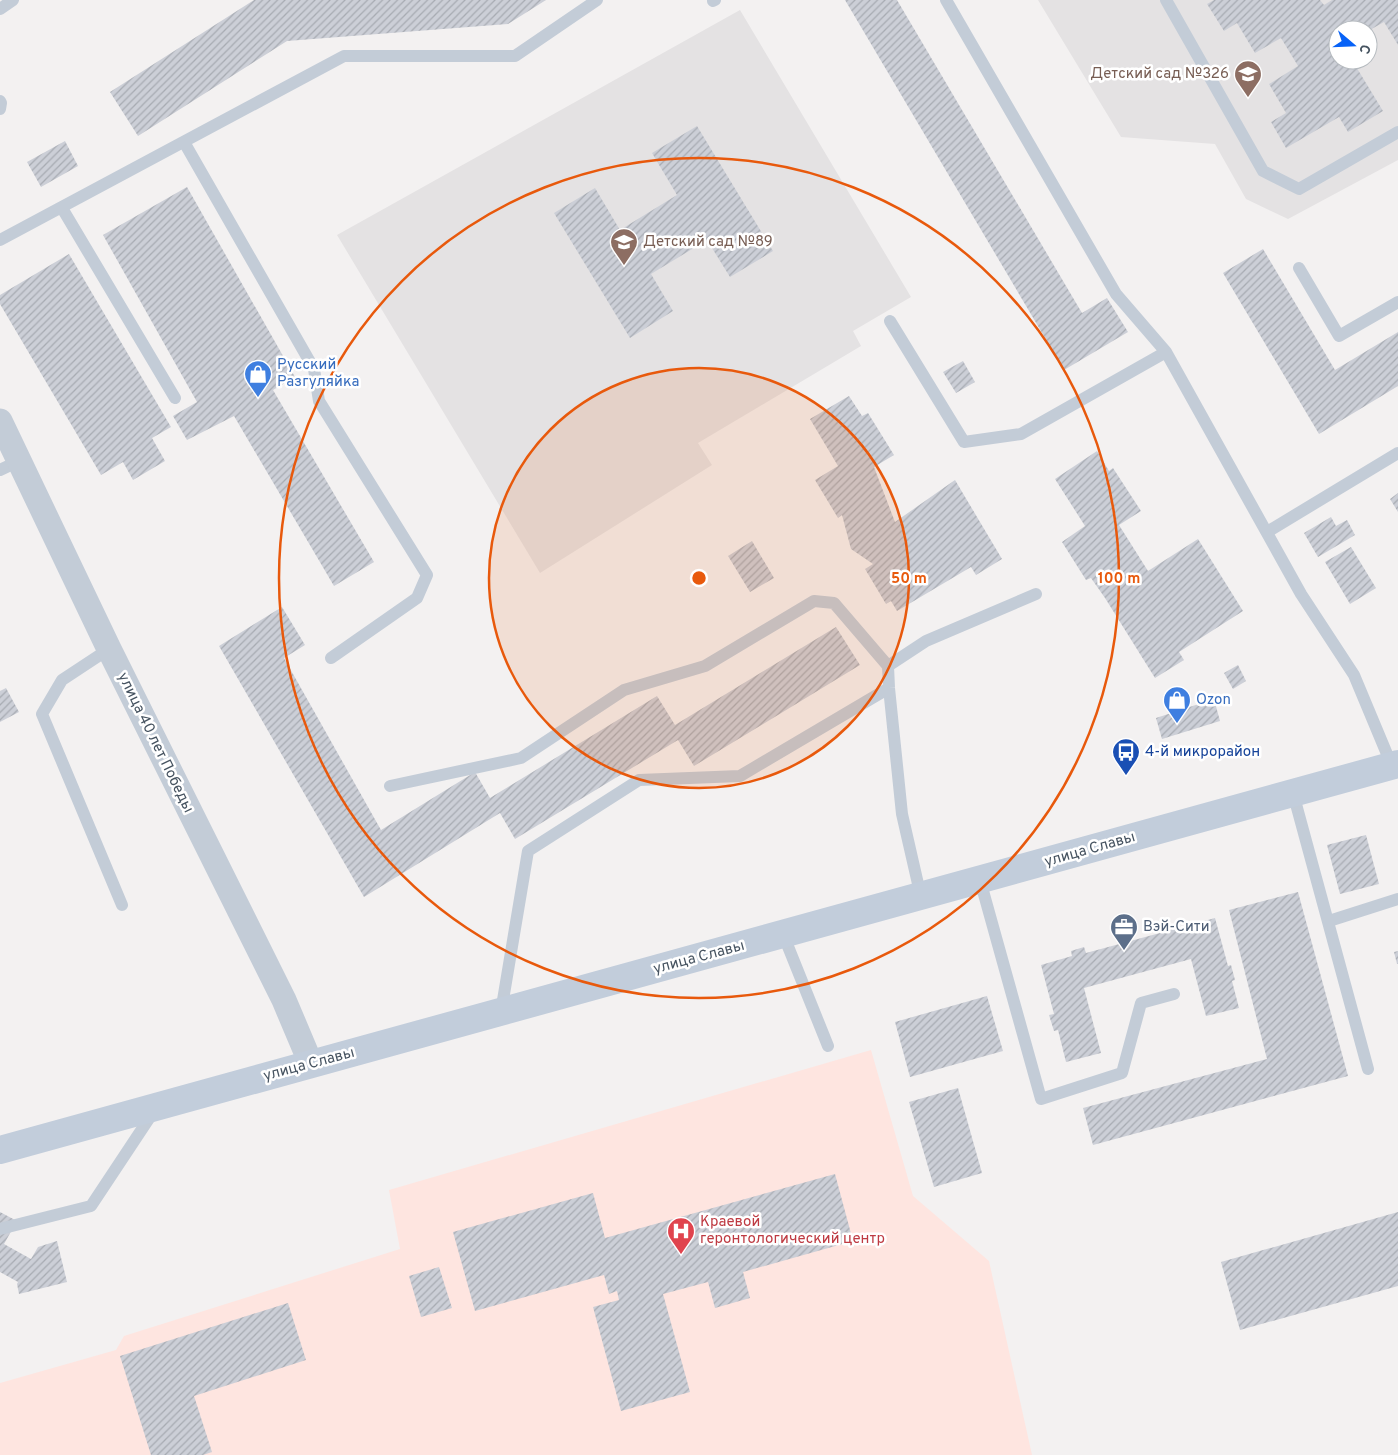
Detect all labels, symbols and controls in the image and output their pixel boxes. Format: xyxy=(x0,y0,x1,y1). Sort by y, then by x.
north arrow xyxy=(1328,20,1378,70)
text: С xyxy=(1354,42,1373,56)
school or university icon: Детский сад №326 xyxy=(1233,59,1263,98)
place label: Детский сад №326 xyxy=(1090,65,1229,84)
school or university icon: Детский сад №89 xyxy=(609,227,639,266)
place label: Детский сад №89 xyxy=(643,233,773,252)
place label: Русский Разгуляйка xyxy=(277,356,359,392)
shop icon: Русский Разгуляйка xyxy=(243,359,273,398)
centre of rings xyxy=(690,569,708,587)
text: 50 m xyxy=(891,570,927,589)
text: 100 m xyxy=(1098,570,1140,589)
street label: улица 40 лет Победы xyxy=(113,670,197,816)
shop icon: Ozon xyxy=(1162,685,1192,724)
place label: Ozon xyxy=(1196,691,1231,710)
bus stop icon: 4-й микрорайон xyxy=(1111,737,1141,776)
place label: 4-й микрорайон xyxy=(1145,743,1260,762)
street label: улица Славы xyxy=(1042,828,1138,872)
office icon: Вэй-Сити xyxy=(1109,912,1139,951)
place label: Вэй-Сити xyxy=(1143,918,1210,937)
street label: улица Славы xyxy=(651,937,747,979)
street label: улица Славы xyxy=(261,1044,357,1086)
place label: Краевой геронтологический центр xyxy=(700,1213,885,1249)
hospital icon: Краевой геронтологический центр xyxy=(666,1216,696,1255)

